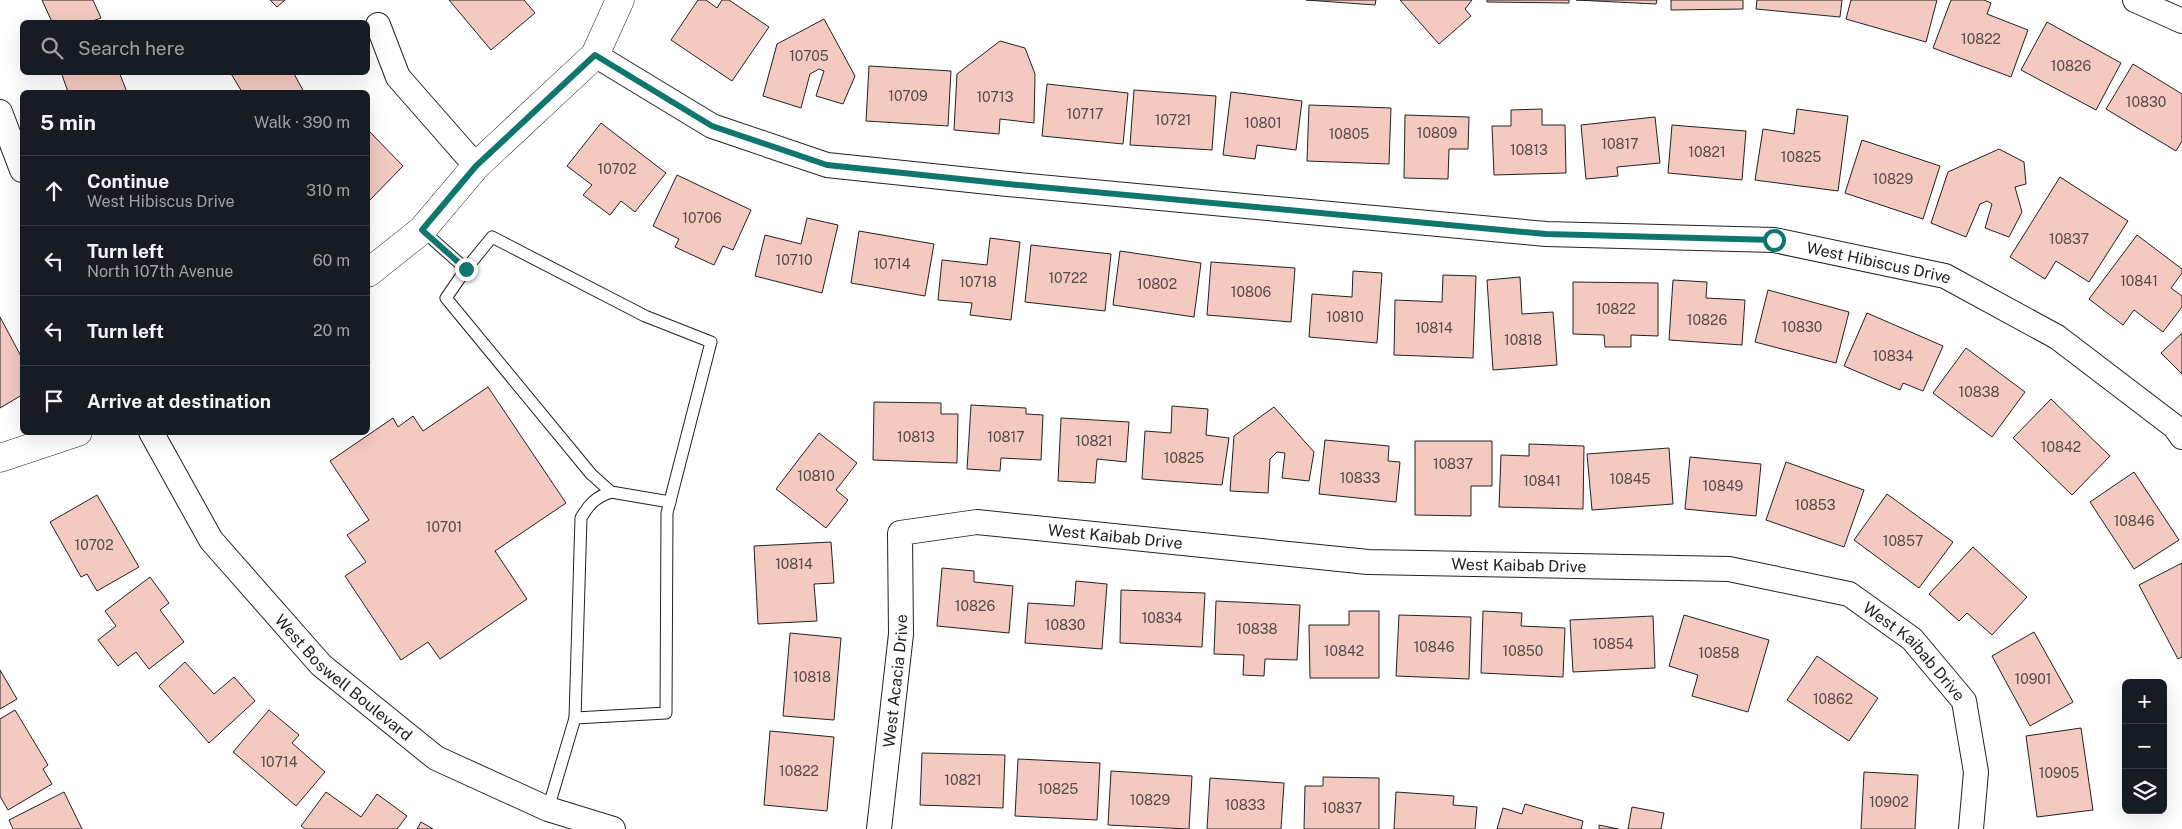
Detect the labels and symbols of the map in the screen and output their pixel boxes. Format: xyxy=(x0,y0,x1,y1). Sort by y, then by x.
house number: 10822 xyxy=(1961,31,2001,47)
house number: 10705 xyxy=(789,48,829,64)
house number: 10826 xyxy=(2051,58,2091,74)
house number: 10709 xyxy=(888,88,928,104)
house number: 10713 xyxy=(976,89,1014,105)
house number: 10830 xyxy=(2126,94,2166,110)
house number: 10717 xyxy=(1067,106,1103,122)
house number: 10721 xyxy=(1155,112,1191,128)
house number: 10801 xyxy=(1244,115,1282,131)
house number: 10809 xyxy=(1417,125,1457,141)
house number: 10805 xyxy=(1329,126,1369,142)
house number: 10817 xyxy=(1601,136,1639,152)
house number: 10813 xyxy=(1510,142,1548,158)
house number: 10821 xyxy=(1688,144,1726,160)
house number: 10825 xyxy=(1781,149,1821,165)
house number: 10702 xyxy=(597,161,637,177)
house number: 10829 xyxy=(1873,171,1913,187)
house number: 10706 xyxy=(682,210,722,226)
route start xyxy=(1763,229,1786,252)
house number: 10837 xyxy=(2049,231,2089,247)
street label: West Hibiscus Drive xyxy=(1805,238,1955,287)
house number: 10710 xyxy=(776,252,812,268)
house number: 10714 xyxy=(873,256,911,272)
route end xyxy=(455,258,478,281)
house number: 10722 xyxy=(1048,270,1088,286)
house number: 10841 xyxy=(2120,273,2158,289)
house number: 10718 xyxy=(959,274,997,290)
house number: 10802 xyxy=(1137,276,1177,292)
house number: 10806 xyxy=(1231,284,1271,300)
house number: 10822 xyxy=(1596,301,1636,317)
house number: 10810 xyxy=(1326,309,1364,325)
house number: 10826 xyxy=(1687,312,1727,328)
house number: 10830 xyxy=(1782,319,1822,335)
house number: 10814 xyxy=(1415,320,1453,336)
house number: 10818 xyxy=(1504,332,1542,348)
house number: 10834 xyxy=(1873,348,1914,364)
house number: 10838 xyxy=(1959,384,1999,400)
house number: 10813 xyxy=(897,429,935,445)
house number: 10817 xyxy=(987,429,1025,445)
house number: 10821 xyxy=(1075,433,1113,449)
house number: 10842 xyxy=(2041,439,2081,455)
house number: 10825 xyxy=(1164,450,1204,466)
house number: 10837 xyxy=(1433,456,1473,472)
house number: 10810 xyxy=(797,468,835,484)
house number: 10833 xyxy=(1340,470,1381,486)
house number: 10845 xyxy=(1610,471,1650,487)
house number: 10841 xyxy=(1523,473,1561,489)
house number: 10849 xyxy=(1703,478,1744,494)
house number: 10853 xyxy=(1794,497,1836,513)
house number: 10846 xyxy=(2114,513,2155,529)
house number: 10701 xyxy=(426,519,462,535)
street label: West Kaibab Drive xyxy=(1047,520,1184,552)
house number: 10857 xyxy=(1883,533,1923,549)
house number: 10702 xyxy=(74,537,114,553)
street label: West Kaibab Drive xyxy=(1451,554,1587,576)
house number: 10814 xyxy=(775,556,813,572)
house number: 10826 xyxy=(955,598,995,614)
street label: West Kaibab Drive xyxy=(1859,598,1969,705)
street label: West Boswell Boulevard xyxy=(271,610,416,744)
house number: 10834 xyxy=(1142,610,1183,626)
street label: West Acacia Drive xyxy=(879,614,911,749)
house number: 10830 xyxy=(1045,617,1085,633)
house number: 10838 xyxy=(1237,621,1277,637)
house number: 10854 xyxy=(1592,636,1634,652)
house number: 10846 xyxy=(1414,639,1455,655)
house number: 10842 xyxy=(1324,643,1364,659)
house number: 10850 xyxy=(1503,643,1543,659)
house number: 10858 xyxy=(1698,645,1740,661)
house number: 10818 xyxy=(793,669,831,685)
house number: 10901 xyxy=(2014,671,2052,687)
house number: 10862 xyxy=(1813,691,1853,707)
house number: 10714 xyxy=(260,754,298,770)
house number: 10822 xyxy=(779,763,819,779)
house number: 10905 xyxy=(2039,765,2079,781)
house number: 10821 xyxy=(944,772,982,788)
house number: 10825 xyxy=(1038,781,1078,797)
house number: 10829 xyxy=(1130,792,1170,808)
house number: 10902 xyxy=(1869,794,1909,810)
house number: 10833 xyxy=(1225,797,1266,813)
house number: 10837 xyxy=(1322,800,1362,816)

